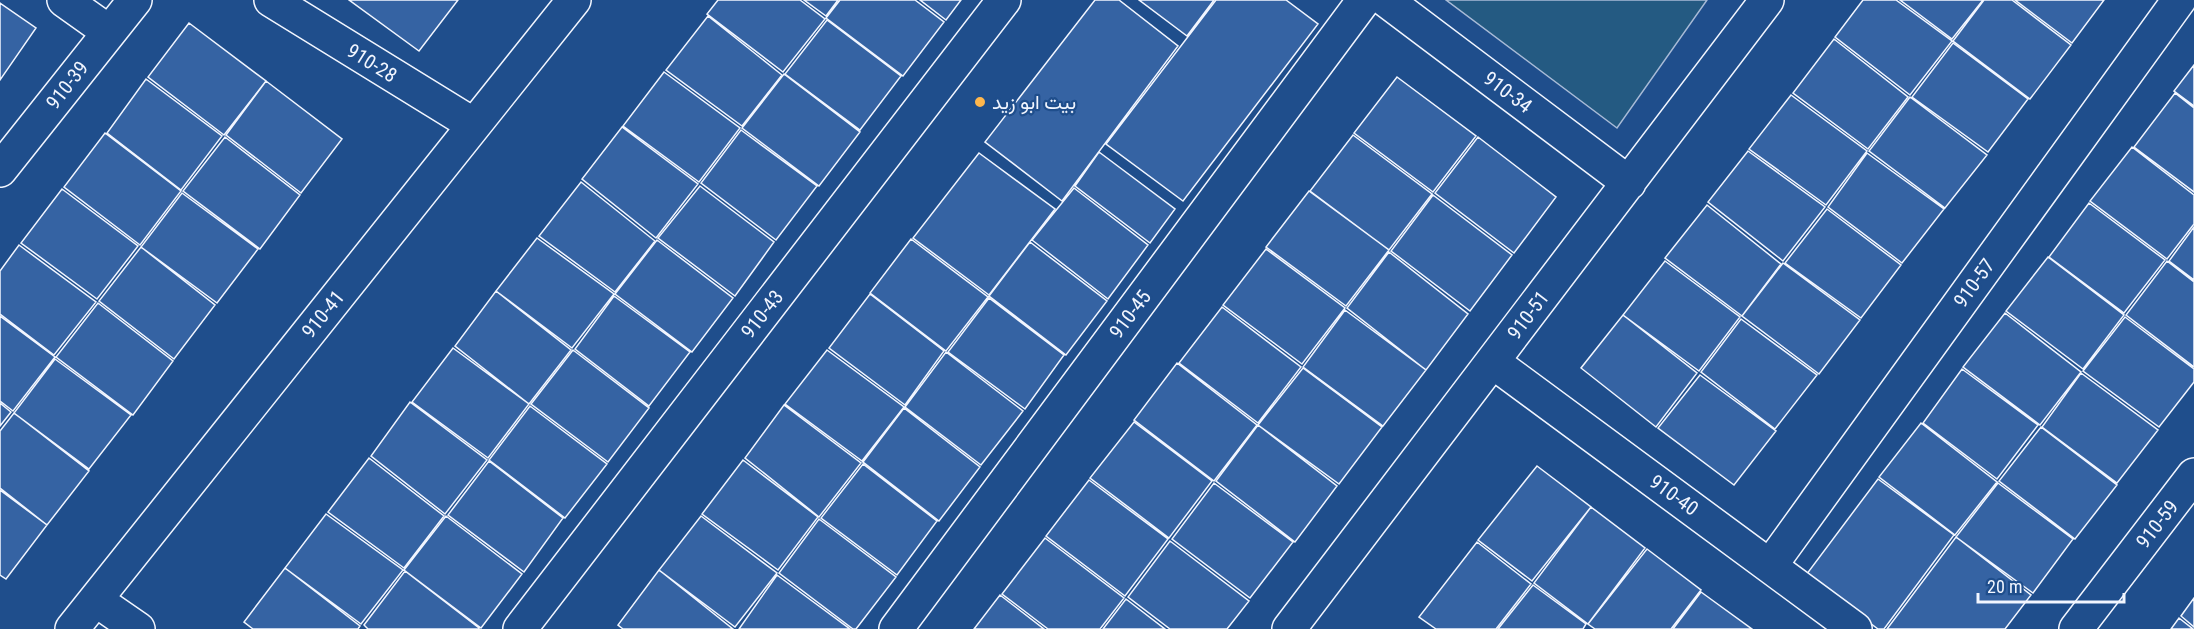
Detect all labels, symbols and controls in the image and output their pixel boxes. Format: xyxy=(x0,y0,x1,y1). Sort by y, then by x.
street label: 910-28 xyxy=(343,38,401,88)
street label: 910-39 xyxy=(41,56,93,114)
street label: 910-34 xyxy=(1479,66,1537,118)
place label: بيت ابو زيد xyxy=(992,90,1076,115)
marker: بيت ابو زيد xyxy=(973,95,987,109)
street label: 910-57 xyxy=(1948,254,2000,312)
street label: 910-41 xyxy=(297,285,349,343)
street label: 910-43 xyxy=(736,285,788,343)
street label: 910-45 xyxy=(1104,285,1156,343)
street label: 910-51 xyxy=(1502,286,1554,344)
street label: 910-40 xyxy=(1645,469,1703,521)
street label: 910-59 xyxy=(2131,495,2183,553)
scale bar xyxy=(1978,566,2124,604)
text: 20 m xyxy=(1987,576,2022,597)

